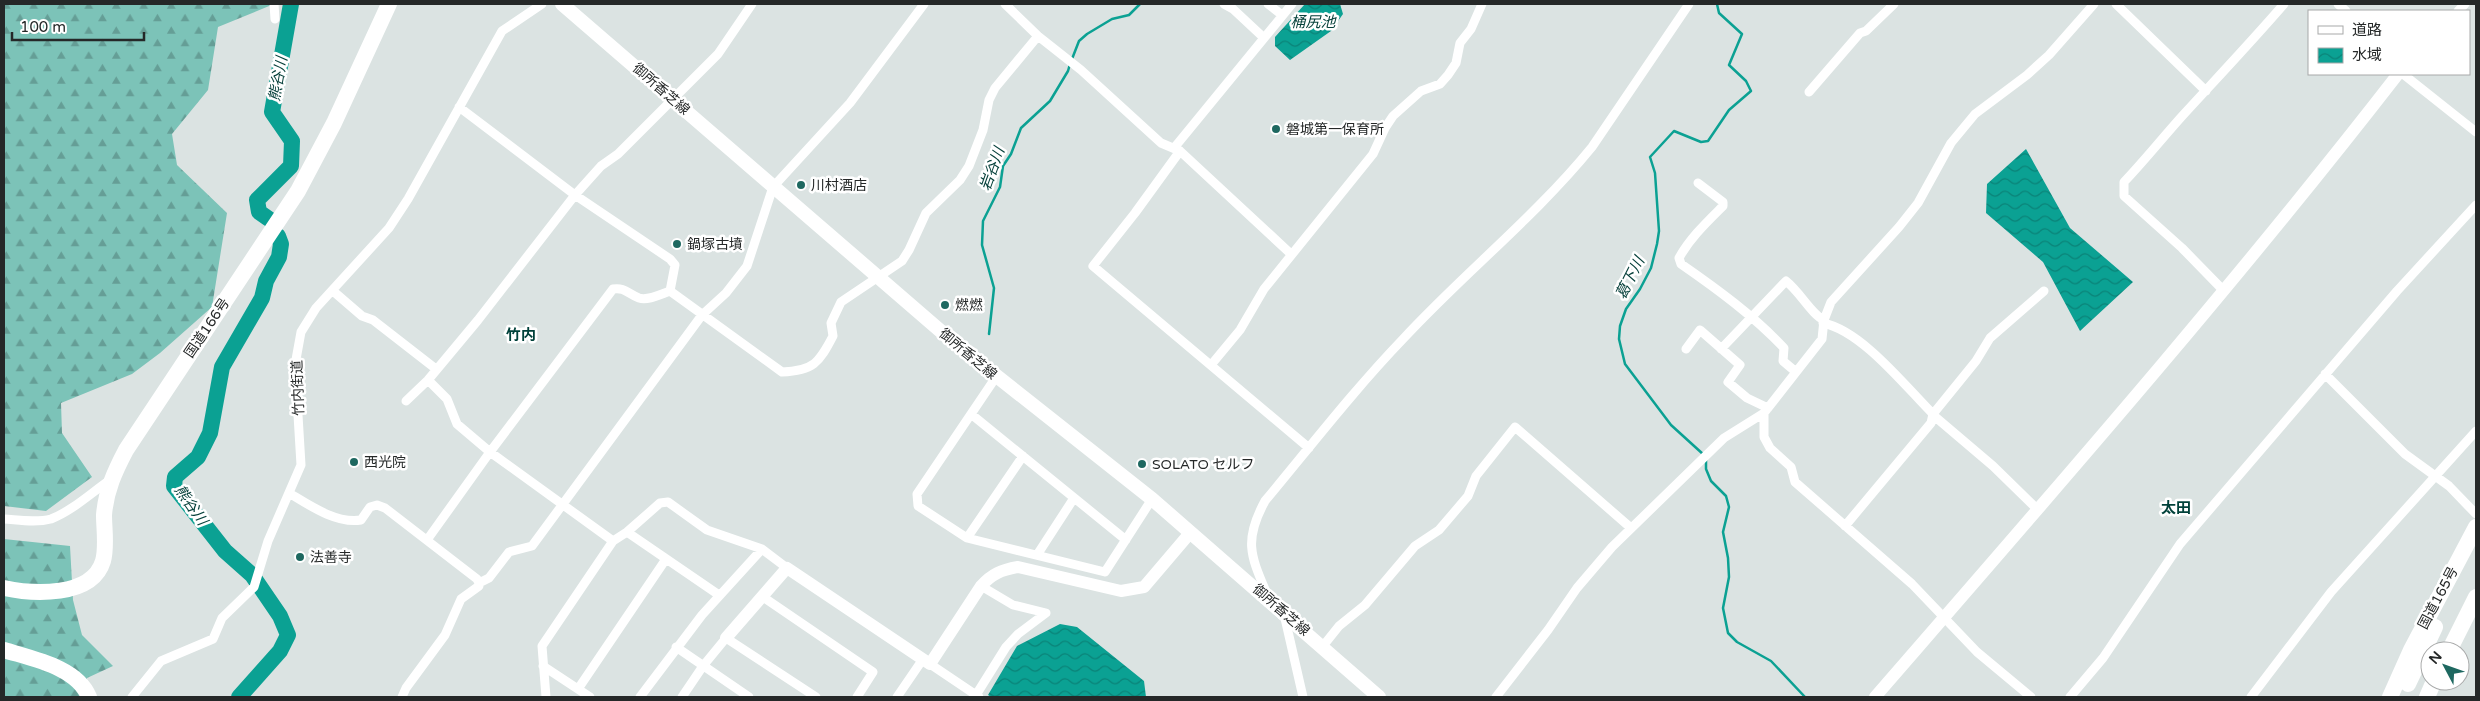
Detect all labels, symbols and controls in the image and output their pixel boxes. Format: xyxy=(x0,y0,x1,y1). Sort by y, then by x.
scale bar xyxy=(12,10,145,42)
legend xyxy=(2308,10,2470,75)
water label: 桶尻池 xyxy=(1290,13,1337,31)
text: 100 m xyxy=(20,18,66,36)
text: 道路 xyxy=(2352,21,2382,39)
text: 水域 xyxy=(2352,46,2382,64)
water label: 熊谷川 xyxy=(265,53,291,103)
street label: 御所香芝線 xyxy=(629,60,693,118)
place label: 磐城第一保育所 xyxy=(1286,121,1384,138)
marker: 磐城第一保育所 xyxy=(1270,123,1282,135)
water label: 岩谷川 xyxy=(976,143,1009,193)
place label: 川村酒店 xyxy=(811,177,867,194)
marker: 川村酒店 xyxy=(795,179,807,191)
place label: 鍋塚古墳 xyxy=(687,236,743,253)
marker: 鍋塚古墳 xyxy=(671,238,683,250)
water label: 葛下川 xyxy=(1612,252,1649,302)
street label: 国道166号 xyxy=(181,295,233,361)
place label: 燃燃 xyxy=(955,297,983,314)
marker: 燃燃 xyxy=(939,299,951,311)
street label: 御所香芝線 xyxy=(936,325,1000,383)
district label: 竹内 xyxy=(506,326,536,344)
street label: 竹内街道 xyxy=(289,360,307,416)
place label: 西光院 xyxy=(364,454,406,471)
marker: 西光院 xyxy=(348,456,360,468)
place label: SOLATO セルフ xyxy=(1152,456,1255,473)
marker: SOLATO セルフ xyxy=(1136,458,1148,470)
water label: 熊谷川 xyxy=(171,481,212,530)
district label: 太田 xyxy=(2161,499,2191,517)
place label: 法善寺 xyxy=(310,549,352,566)
marker: 法善寺 xyxy=(294,551,306,563)
street label: 国道165号 xyxy=(2414,564,2462,632)
street label: 御所香芝線 xyxy=(1249,581,1313,639)
north arrow xyxy=(2420,641,2470,691)
text: N xyxy=(2425,648,2446,668)

